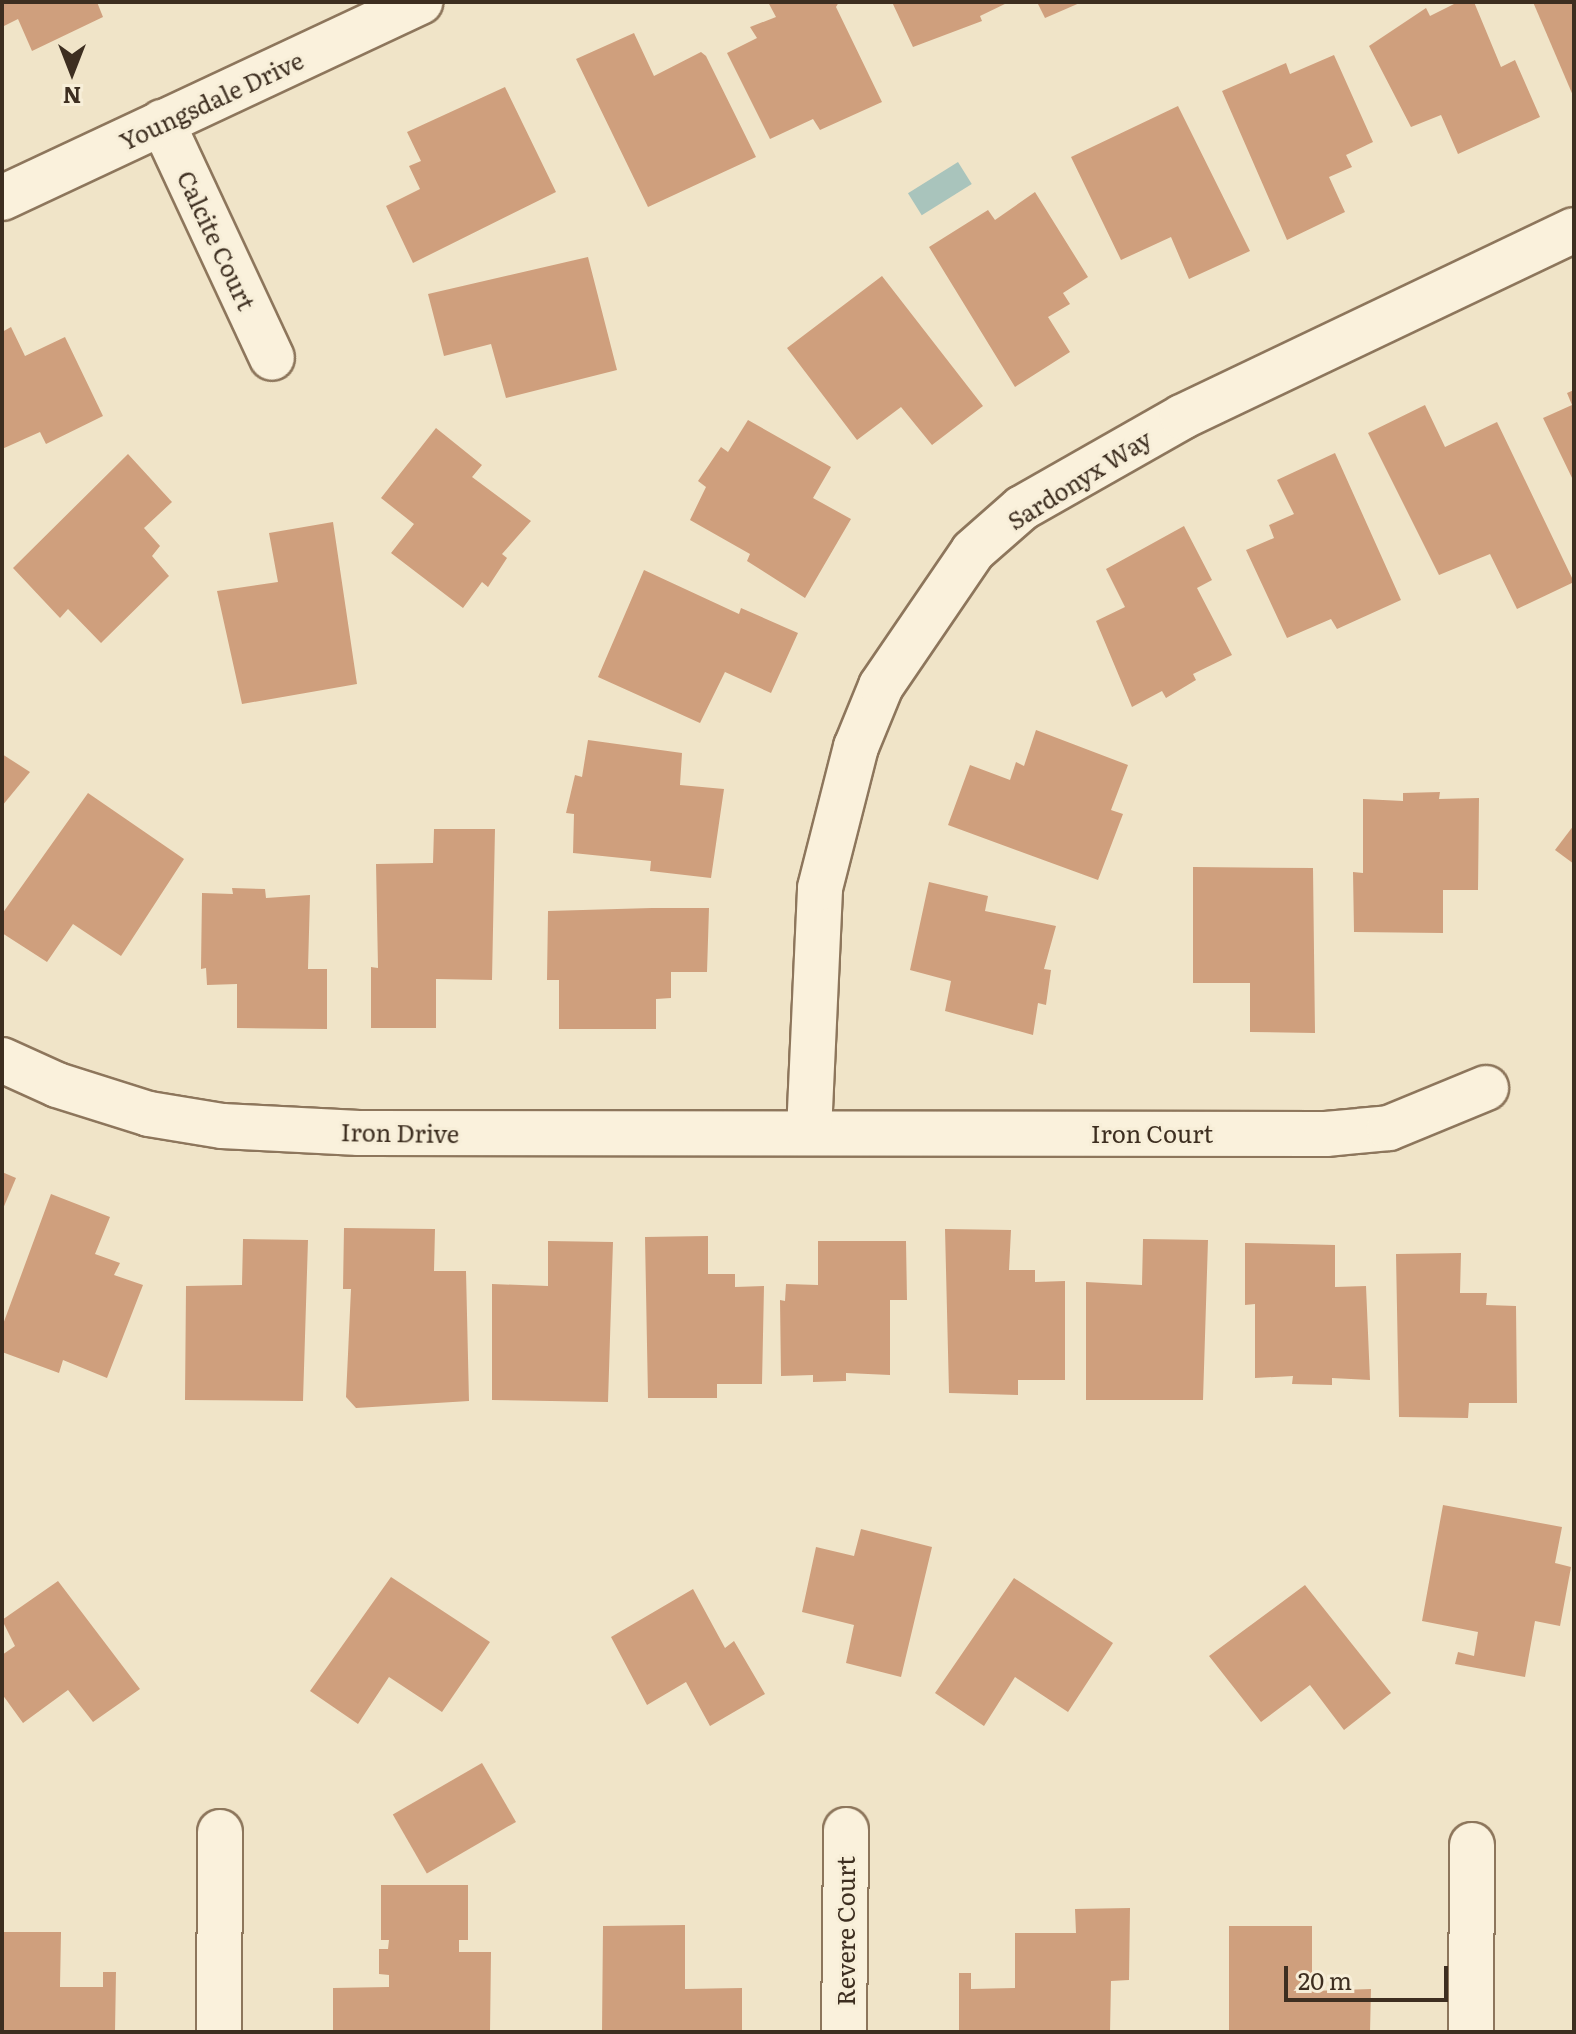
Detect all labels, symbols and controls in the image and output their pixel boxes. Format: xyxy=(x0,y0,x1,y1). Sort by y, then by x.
north arrow xyxy=(32,32,112,112)
street label: Youngsdale Drive xyxy=(115,45,307,155)
text: N xyxy=(63,80,81,113)
street label: Calcite Court xyxy=(172,166,262,314)
street label: Sardonyx Way xyxy=(1002,423,1156,535)
street label: Iron Drive xyxy=(341,1117,459,1147)
street label: Iron Court xyxy=(1091,1119,1213,1147)
street label: Revere Court xyxy=(831,1856,859,2006)
scale bar xyxy=(1288,1950,1452,2000)
text: 20 m xyxy=(1298,1962,1352,1997)

